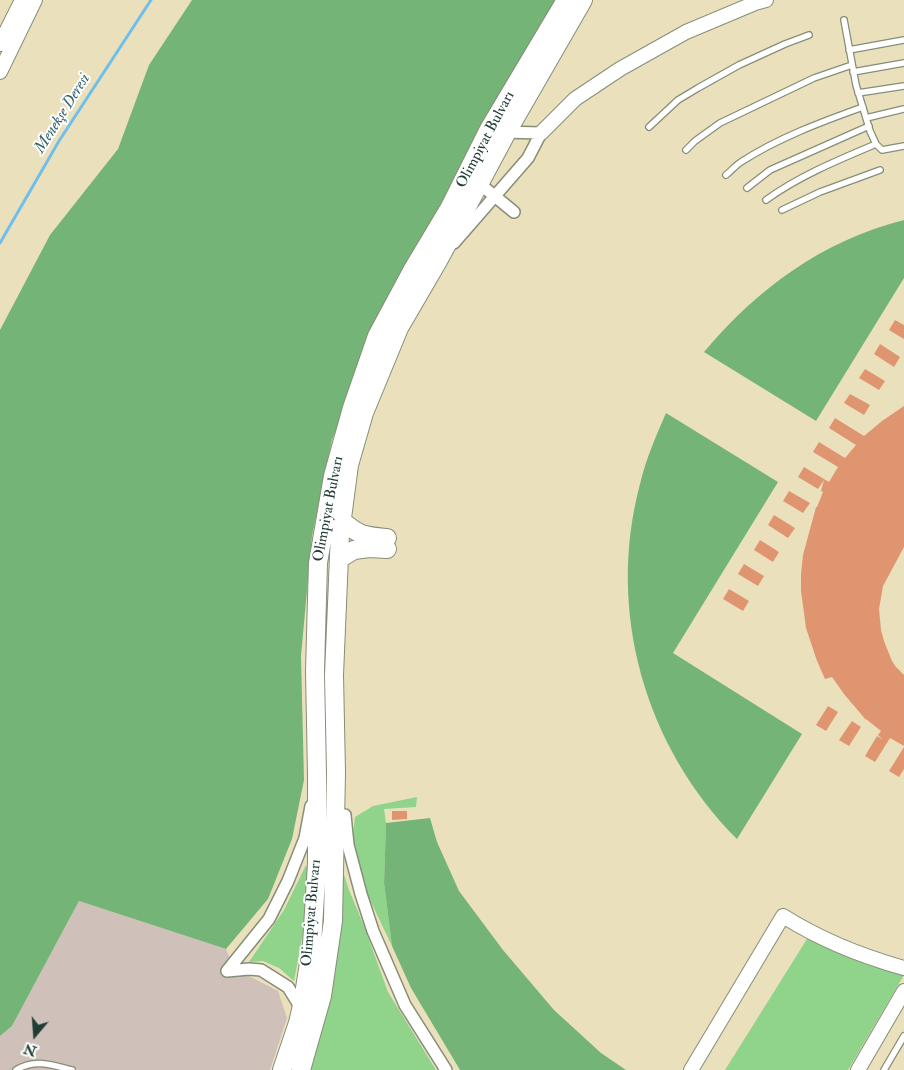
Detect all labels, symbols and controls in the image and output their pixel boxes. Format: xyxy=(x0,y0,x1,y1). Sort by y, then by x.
water label: Menekşe Deresi xyxy=(31,71,95,157)
street label: Olimpiyat Bulvarı xyxy=(453,88,519,192)
street label: Olimpiyat Bulvarı xyxy=(310,455,348,563)
street label: Olimpiyat Bulvarı xyxy=(298,859,326,967)
north arrow xyxy=(10,1010,60,1060)
text: N xyxy=(22,1040,39,1060)

